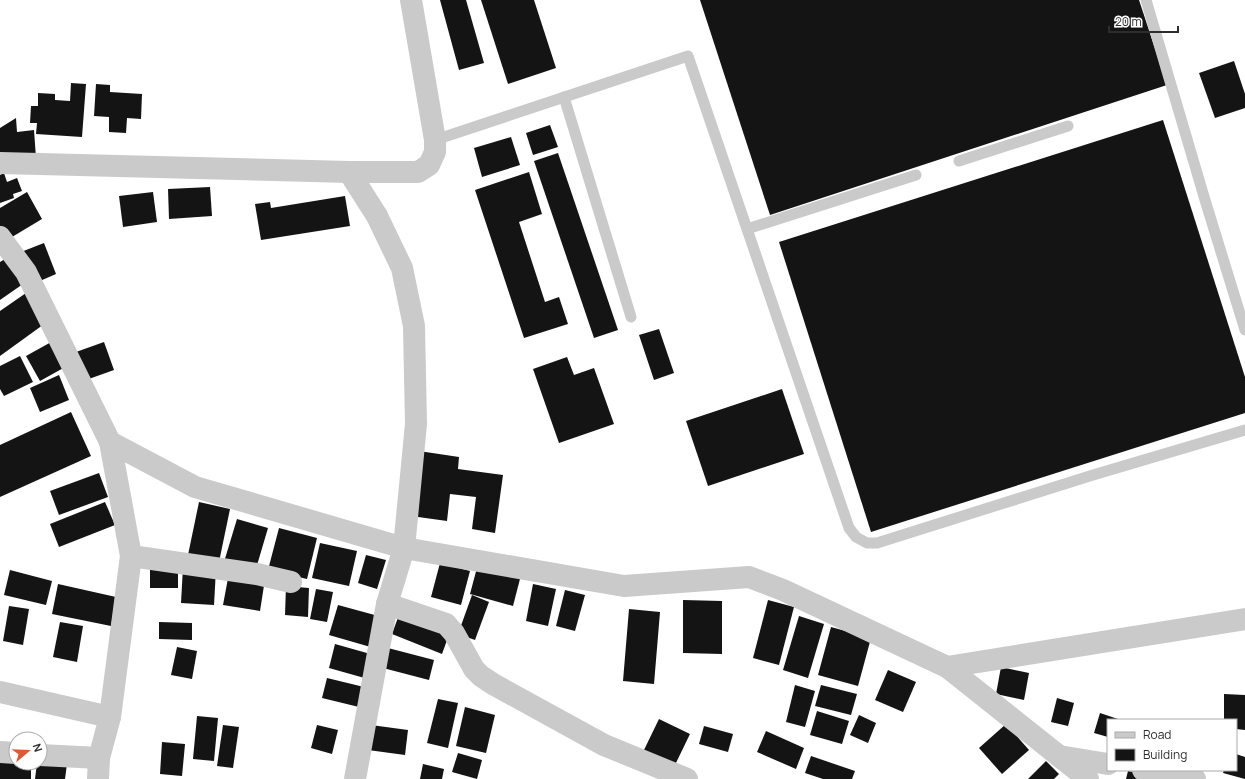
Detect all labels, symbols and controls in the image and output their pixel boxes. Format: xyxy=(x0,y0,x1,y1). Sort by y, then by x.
scale bar xyxy=(1109,8,1178,34)
text: 20 m xyxy=(1115,13,1142,30)
legend xyxy=(1107,719,1237,771)
text: Road xyxy=(1143,726,1171,743)
north arrow xyxy=(8,731,48,771)
text: N xyxy=(30,741,46,754)
text: Building xyxy=(1143,746,1187,763)

